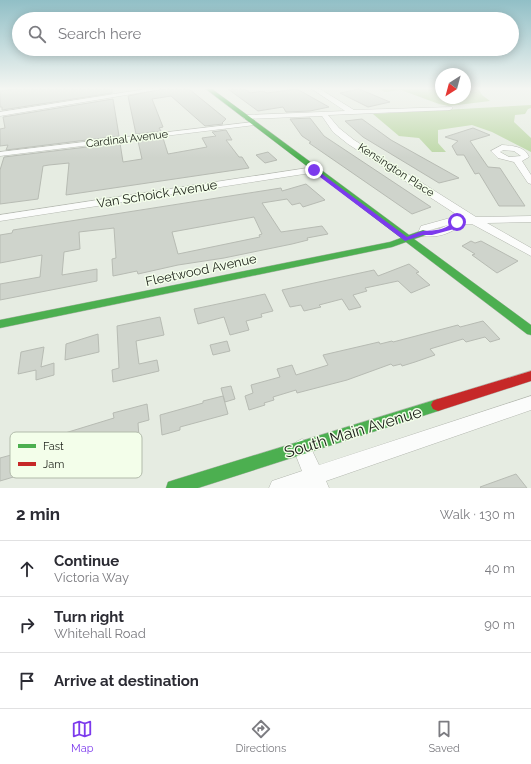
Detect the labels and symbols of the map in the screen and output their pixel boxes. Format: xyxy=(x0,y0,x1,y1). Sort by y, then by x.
north arrow xyxy=(435,68,471,104)
street label: Cardinal Avenue xyxy=(85,127,169,150)
street label: Kensington Place xyxy=(355,141,437,200)
route end xyxy=(305,161,323,179)
street label: Van Schoick Avenue xyxy=(96,177,219,211)
route start xyxy=(448,213,466,231)
street label: Fleetwood Avenue xyxy=(144,251,258,289)
street label: South Main Avenue xyxy=(282,402,424,462)
legend xyxy=(10,432,142,478)
text: Fast xyxy=(43,440,64,453)
text: Jam xyxy=(43,458,64,471)

